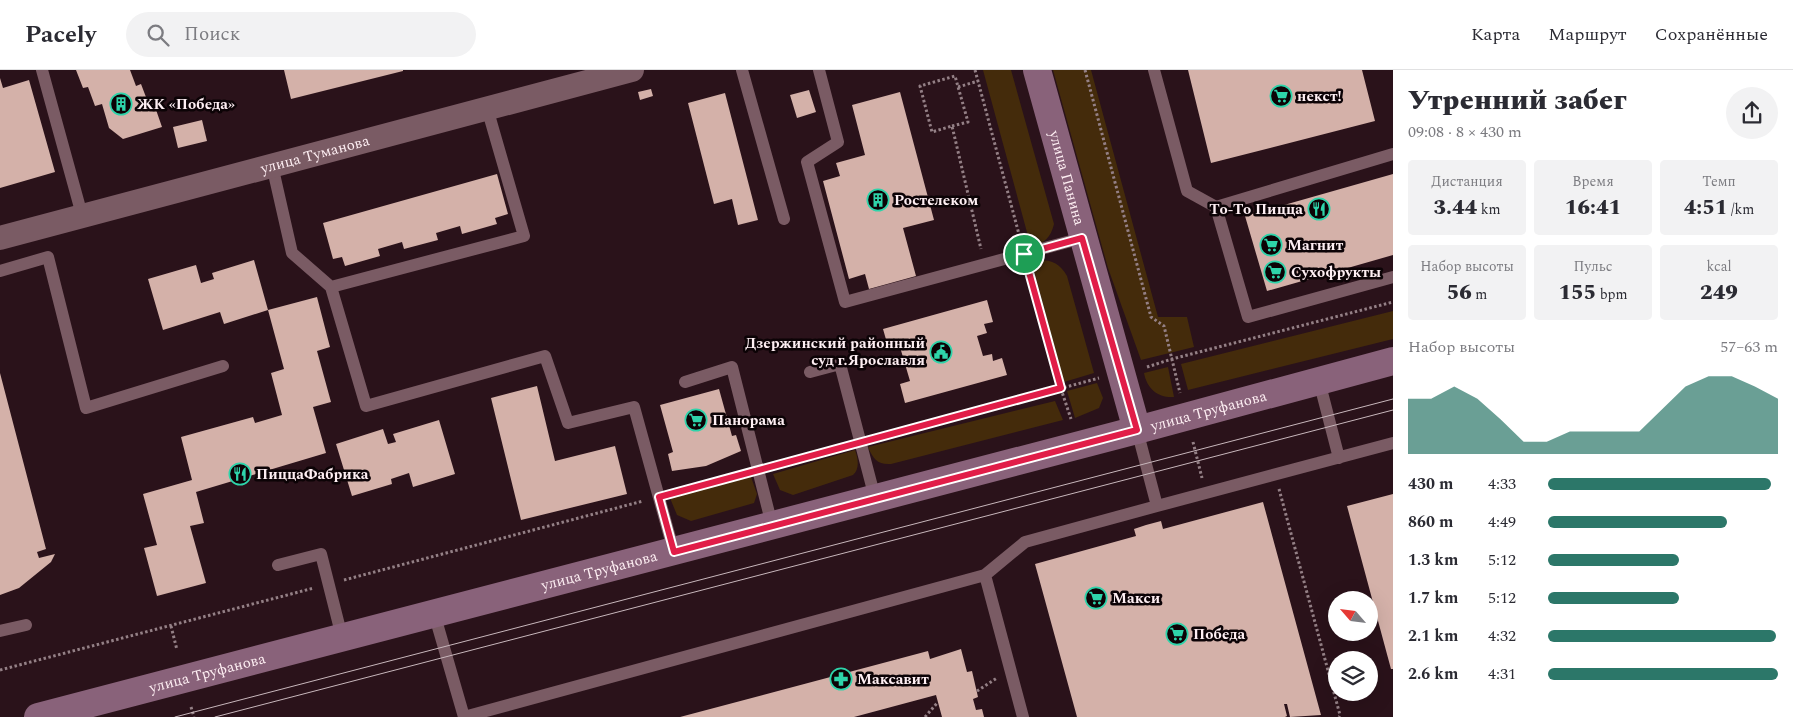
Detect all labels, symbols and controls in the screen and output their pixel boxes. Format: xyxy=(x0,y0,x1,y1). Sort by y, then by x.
search box xyxy=(126,12,476,57)
text: Pacely xyxy=(25,17,96,53)
text: Поиск xyxy=(184,20,240,49)
icon: search xyxy=(144,21,172,49)
text: Карта xyxy=(1471,21,1520,48)
text: Маршрут xyxy=(1548,21,1627,48)
text: Сохранённые xyxy=(1655,21,1768,48)
text: Утренний забег xyxy=(1408,79,1626,122)
supermarket icon: некст! xyxy=(1269,84,1293,108)
place label: некст! xyxy=(1297,85,1342,108)
button: share xyxy=(1726,87,1778,139)
building icon: ЖК «Победа» xyxy=(109,92,133,116)
place label: ЖК «Победа» xyxy=(137,93,235,116)
text: 09:08 · 8 × 430 m xyxy=(1408,120,1522,144)
street label: улица Панина xyxy=(1042,127,1091,229)
street label: улица Туманова xyxy=(257,129,373,180)
text: Дистанция xyxy=(1431,171,1503,192)
text: Время xyxy=(1572,171,1614,192)
text: Темп xyxy=(1702,171,1736,192)
building icon: Ростелеком xyxy=(866,188,890,212)
place label: Ростелеком xyxy=(894,189,978,212)
text: 3.44 xyxy=(1433,192,1477,224)
text: 16:41 xyxy=(1565,192,1621,224)
text: 4:51 xyxy=(1684,192,1727,224)
restaurant icon: То-То Пицца xyxy=(1307,197,1331,221)
place label: То-То Пицца xyxy=(1209,198,1303,221)
text: km xyxy=(1477,199,1501,220)
text: /km xyxy=(1727,199,1754,220)
pin xyxy=(1003,233,1045,275)
supermarket icon: Магнит xyxy=(1259,233,1283,257)
place label: Магнит xyxy=(1287,234,1344,257)
icon: arrive xyxy=(1010,240,1038,268)
text: Набор высоты xyxy=(1420,256,1514,277)
text: Пульс xyxy=(1574,256,1612,277)
text: kcal xyxy=(1706,256,1732,277)
supermarket icon: Сухофрукты xyxy=(1263,260,1287,284)
place label: Сухофрукты xyxy=(1291,261,1381,284)
text: 56 xyxy=(1447,277,1472,309)
text: 155 xyxy=(1558,277,1596,309)
text: 249 xyxy=(1700,277,1738,309)
text: m xyxy=(1472,284,1487,305)
text: bpm xyxy=(1596,284,1628,305)
place label: Дзержинский районный суд г.Ярославля xyxy=(745,332,925,372)
text: Набор высоты xyxy=(1408,335,1515,359)
text: 57–63 m xyxy=(1720,335,1778,359)
public building icon: Дзержинский районный суд г.Ярославля xyxy=(929,340,953,364)
street label: улица Труфанова xyxy=(1147,384,1270,438)
supermarket icon: Панорама xyxy=(684,408,708,432)
place label: Панорама xyxy=(712,409,785,432)
restaurant icon: ПиццаФабрика xyxy=(228,462,252,486)
place label: ПиццаФабрика xyxy=(256,463,369,486)
text: 430 m xyxy=(1408,472,1453,496)
text: 4:33 xyxy=(1488,472,1516,496)
text: 860 m xyxy=(1408,510,1453,534)
text: 4:49 xyxy=(1488,510,1516,534)
street label: улица Труфанова xyxy=(538,545,661,597)
text: 1.3 km xyxy=(1408,548,1458,572)
text: 5:12 xyxy=(1488,548,1516,572)
supermarket icon: Макси xyxy=(1084,586,1108,610)
text: 1.7 km xyxy=(1408,586,1458,610)
text: 5:12 xyxy=(1488,586,1516,610)
place label: Макси xyxy=(1112,587,1161,610)
north arrow xyxy=(1328,591,1378,641)
map controls xyxy=(1328,591,1378,701)
supermarket icon: Победа xyxy=(1165,622,1189,646)
place label: Победа xyxy=(1193,623,1246,646)
text: 2.1 km xyxy=(1408,624,1458,648)
text: 4:32 xyxy=(1488,624,1516,648)
street label: улица Труфанова xyxy=(146,647,269,700)
button: layers xyxy=(1328,651,1378,701)
text: 2.6 km xyxy=(1408,662,1458,686)
text: 4:31 xyxy=(1488,662,1516,686)
pharmacy icon: Максавит xyxy=(829,667,853,691)
place label: Максавит xyxy=(857,668,929,691)

